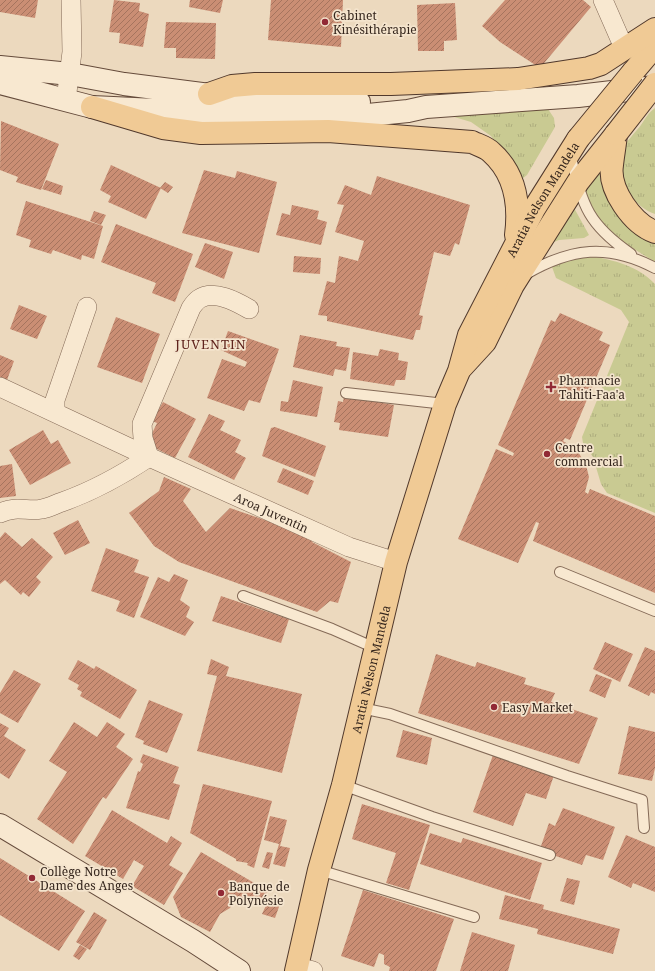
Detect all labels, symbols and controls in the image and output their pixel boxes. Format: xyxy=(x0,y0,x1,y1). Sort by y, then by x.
place label: Cabinet Kinésithérapie xyxy=(333,7,417,38)
marker: Cabinet Kinésithérapie xyxy=(320,17,330,27)
street label: Aratia Nelson Mandela xyxy=(502,138,583,260)
district label: JUVENTIN xyxy=(174,335,247,353)
place label: Pharmacie Tahiti-Faa'a xyxy=(559,372,625,403)
marker: Pharmacie Tahiti-Faa'a xyxy=(546,382,556,392)
place label: Centre commercial xyxy=(555,439,623,470)
marker: Centre commercial xyxy=(542,449,552,459)
street label: Aroa Juventin xyxy=(232,488,312,536)
street label: Aratia Nelson Mandela xyxy=(347,603,394,735)
place label: Easy Market xyxy=(502,699,573,716)
marker: Easy Market xyxy=(489,702,499,712)
place label: Collège Notre Dame des Anges xyxy=(40,863,133,894)
marker: Collège Notre Dame des Anges xyxy=(27,873,37,883)
place label: Banque de Polynésie xyxy=(229,878,290,909)
marker: Banque de Polynésie xyxy=(216,888,226,898)

